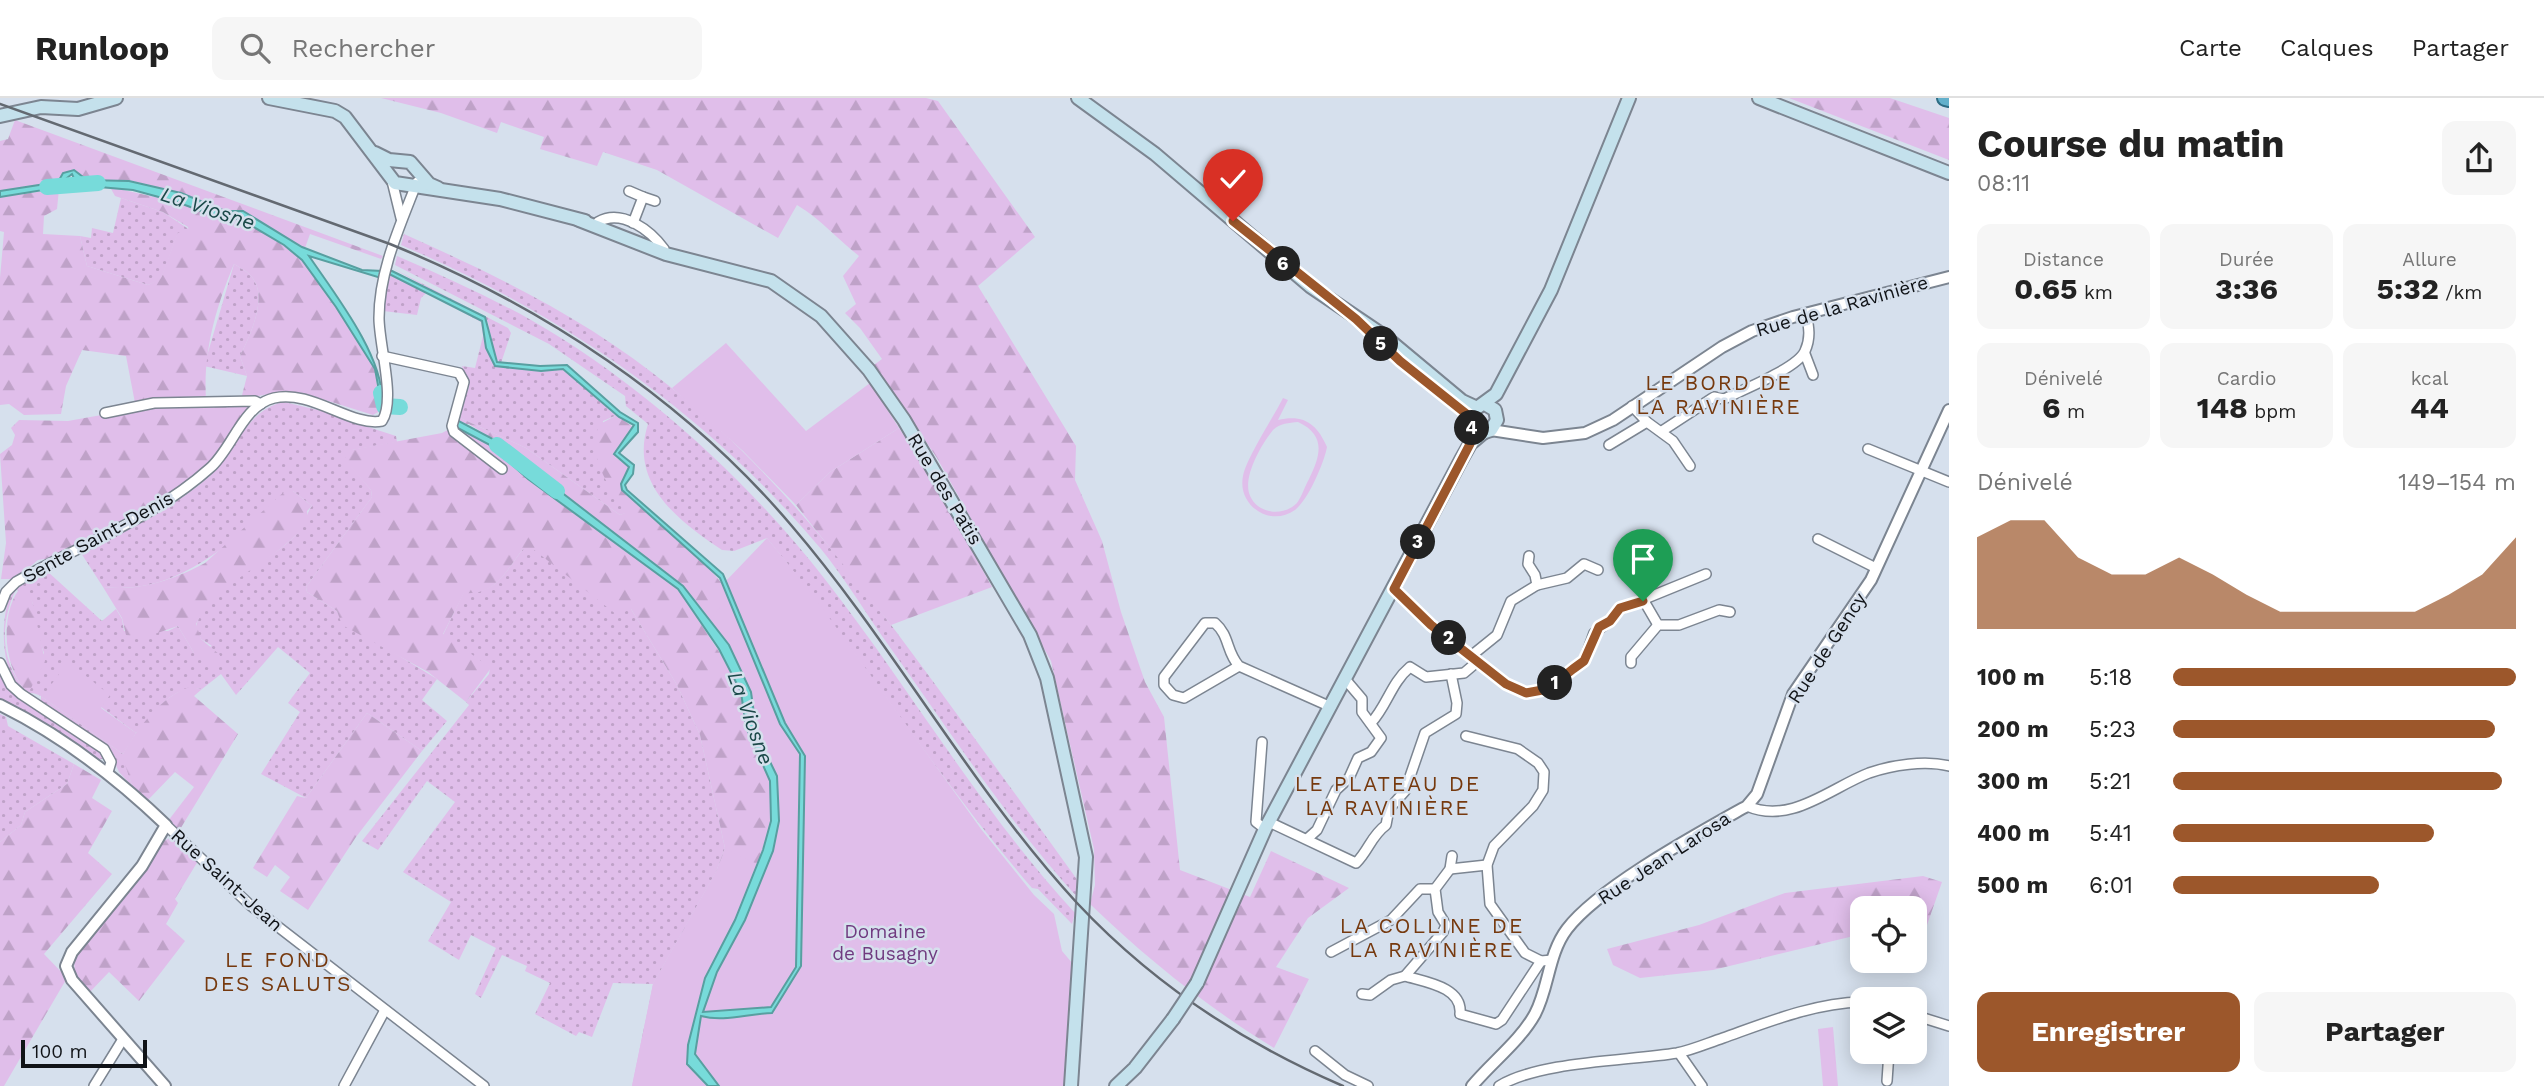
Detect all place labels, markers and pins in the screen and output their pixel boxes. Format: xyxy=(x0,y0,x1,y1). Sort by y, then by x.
pin xyxy=(1203,149,1263,221)
pin: 6 xyxy=(1266,246,1300,282)
pin: 5 xyxy=(1364,327,1398,362)
pin: 4 xyxy=(1454,410,1490,446)
pin: 3 xyxy=(1400,524,1436,560)
pin xyxy=(1613,529,1673,601)
pin: 2 xyxy=(1432,620,1466,656)
pin: 1 xyxy=(1538,666,1572,700)

